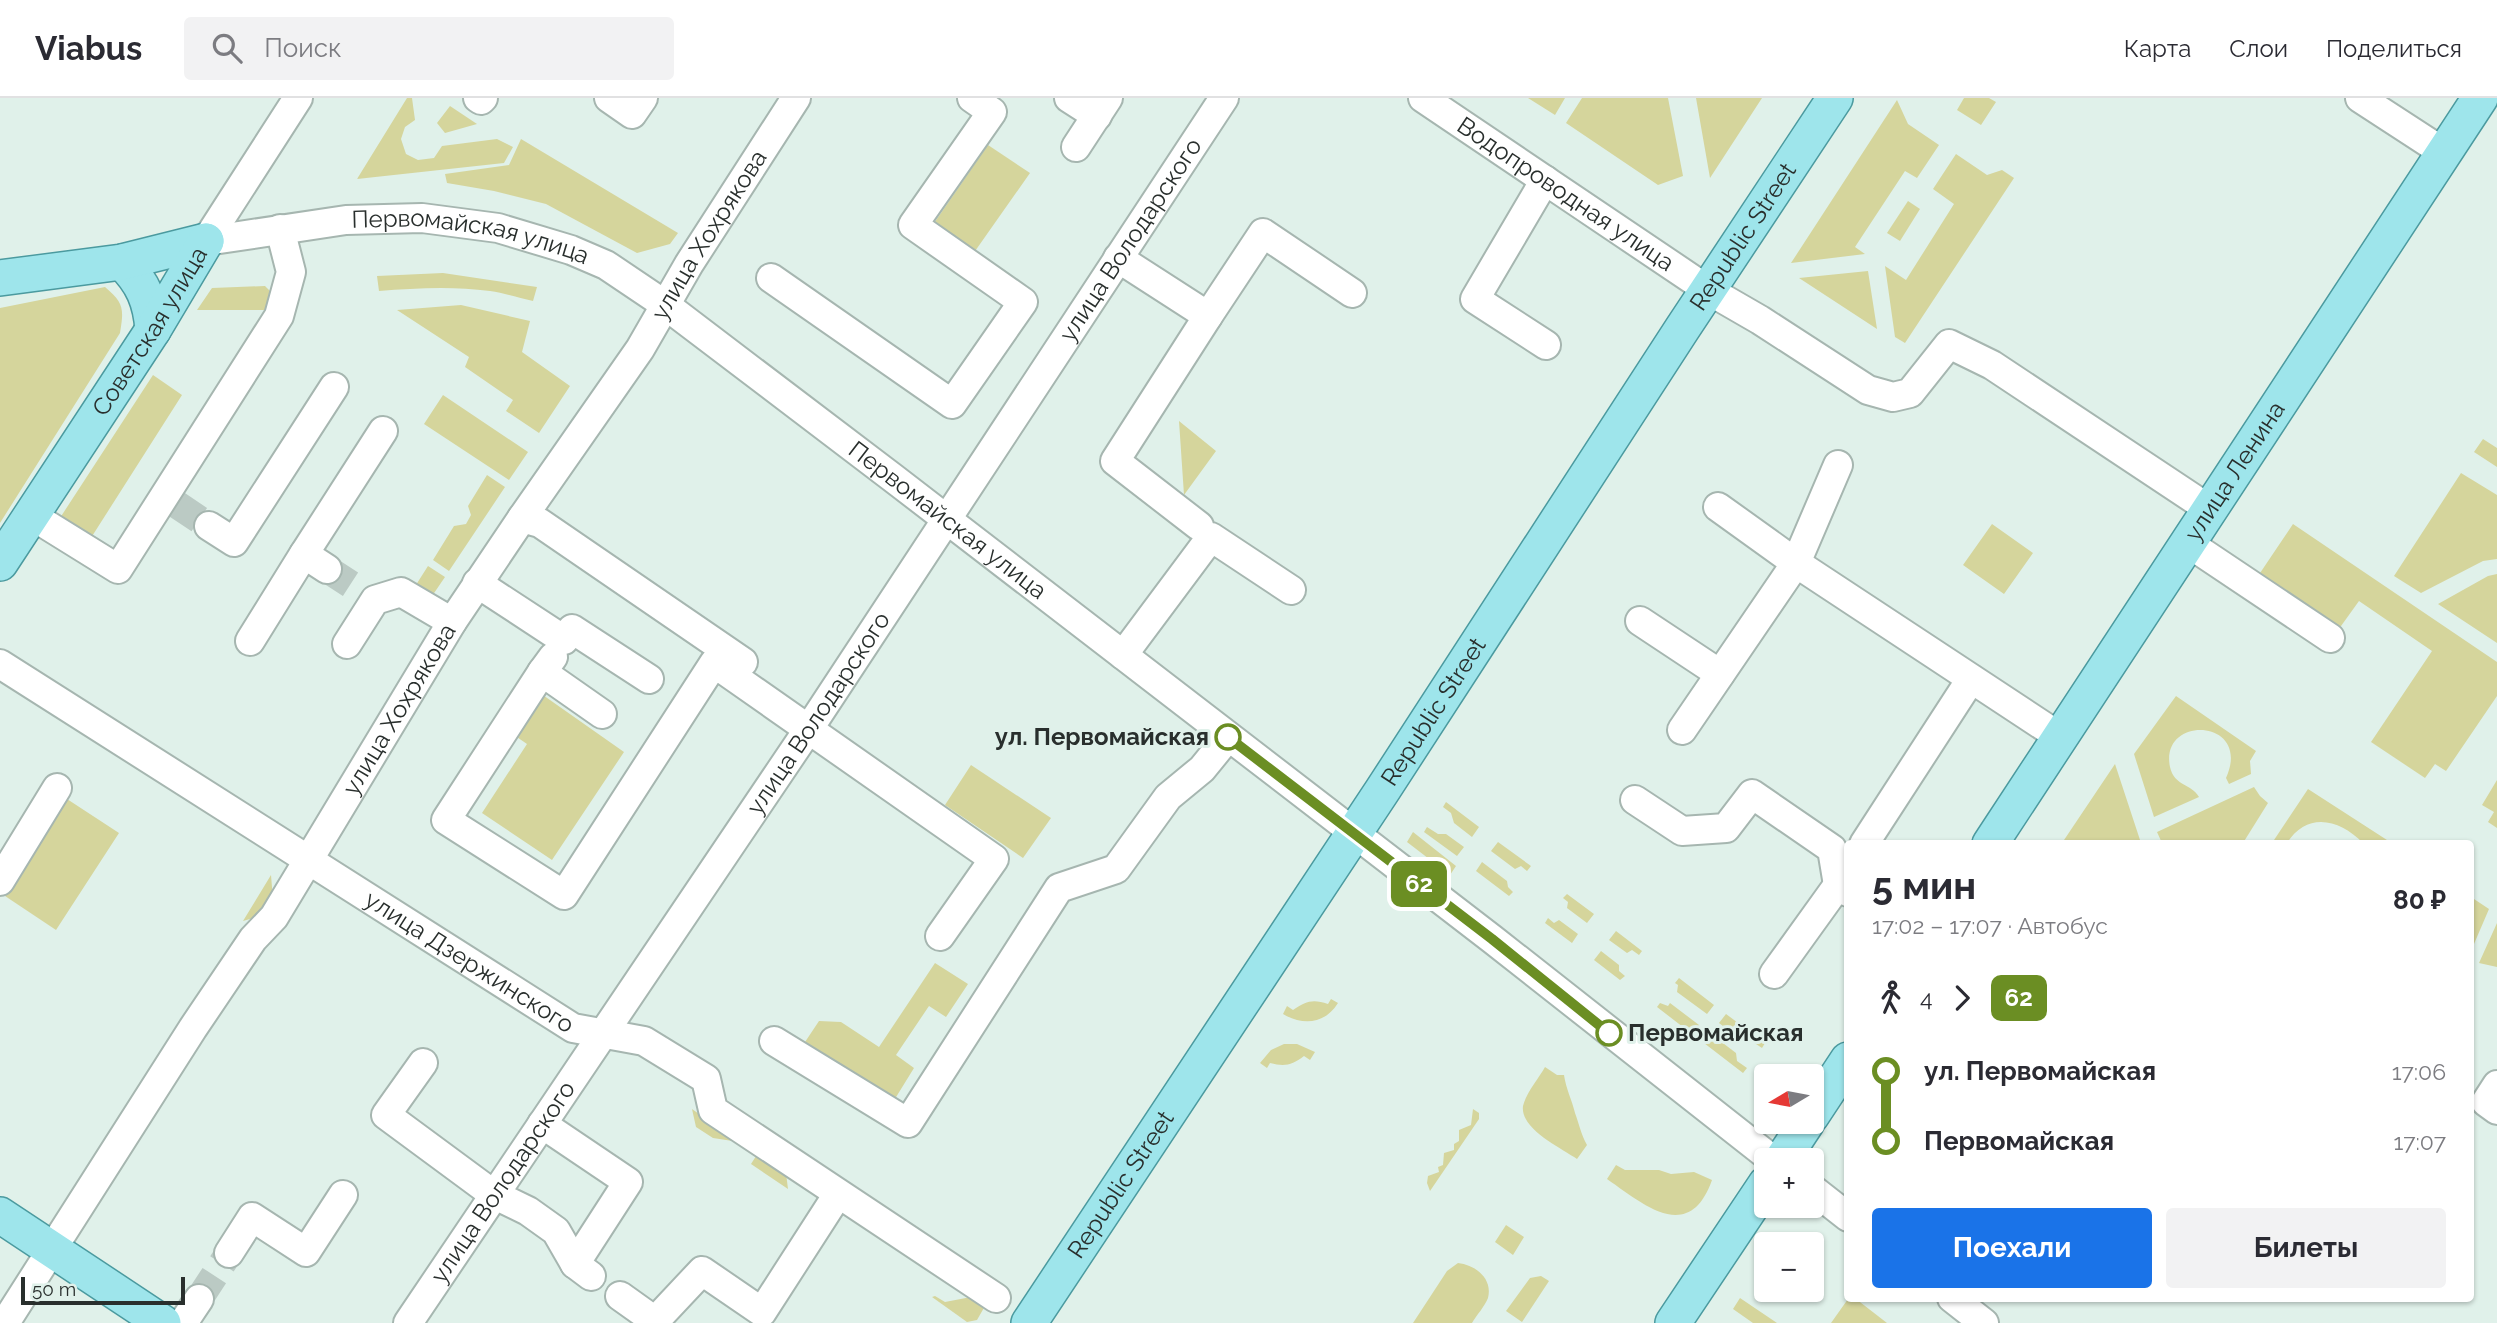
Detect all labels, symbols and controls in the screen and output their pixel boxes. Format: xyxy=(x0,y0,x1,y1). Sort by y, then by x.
search box xyxy=(184,17,674,80)
text: Viabus xyxy=(35,29,142,68)
icon: search xyxy=(208,29,246,67)
text: Поиск xyxy=(264,33,342,63)
text: Карта xyxy=(2124,34,2191,63)
text: Слои xyxy=(2229,34,2288,63)
text: Поделиться xyxy=(2326,34,2462,63)
street label: Водопроводная улица xyxy=(1452,110,1680,277)
street label: улица Володарского xyxy=(1053,133,1208,347)
street label: улица Хохрякова xyxy=(645,144,773,325)
street label: Republic Street xyxy=(1683,157,1802,316)
street label: Первомайская улица xyxy=(351,203,594,270)
street label: Советская улица xyxy=(86,241,213,421)
street label: улица Ленина xyxy=(2178,396,2291,546)
street label: Первомайская улица xyxy=(843,435,1053,605)
street label: улица Володарского xyxy=(740,606,896,820)
street label: улица Хохрякова xyxy=(336,618,462,800)
street label: Republic Street xyxy=(1374,632,1492,791)
place label: ул. Первомайская xyxy=(995,722,1209,751)
marker: ул. Первомайская xyxy=(1215,724,1241,750)
line badge: 62 xyxy=(1388,861,1450,907)
text: 5 мин xyxy=(1872,863,1976,908)
text: 62 xyxy=(1405,869,1433,898)
street label: улица Дзержинского xyxy=(359,884,580,1039)
text: 80 ₽ xyxy=(2393,885,2446,915)
text: 17:02 – 17:07 · Автобус xyxy=(1872,912,2108,939)
icon: walk xyxy=(1872,979,1910,1017)
icon: forward xyxy=(1943,979,1981,1017)
text: 62 xyxy=(2005,983,2033,1012)
text: 4 xyxy=(1920,984,1933,1011)
place label: Первомайская xyxy=(1628,1018,1804,1047)
marker: Первомайская xyxy=(1596,1020,1622,1046)
text: ул. Первомайская xyxy=(1924,1056,2156,1086)
text: 17:06 xyxy=(2392,1058,2446,1085)
north arrow xyxy=(1754,1064,1824,1134)
map controls xyxy=(1754,1064,1824,1302)
street label: улица Володарского xyxy=(424,1075,581,1288)
street label: Republic Street xyxy=(1061,1105,1180,1264)
text: Первомайская xyxy=(1924,1126,2114,1156)
text: 17:07 xyxy=(2393,1128,2446,1155)
button: + xyxy=(1754,1148,1824,1218)
button: Поехали xyxy=(1872,1208,2152,1288)
button: Билеты xyxy=(2166,1208,2446,1288)
button: − xyxy=(1754,1232,1824,1302)
scale bar xyxy=(21,1274,186,1306)
text: 50 m xyxy=(32,1278,76,1300)

